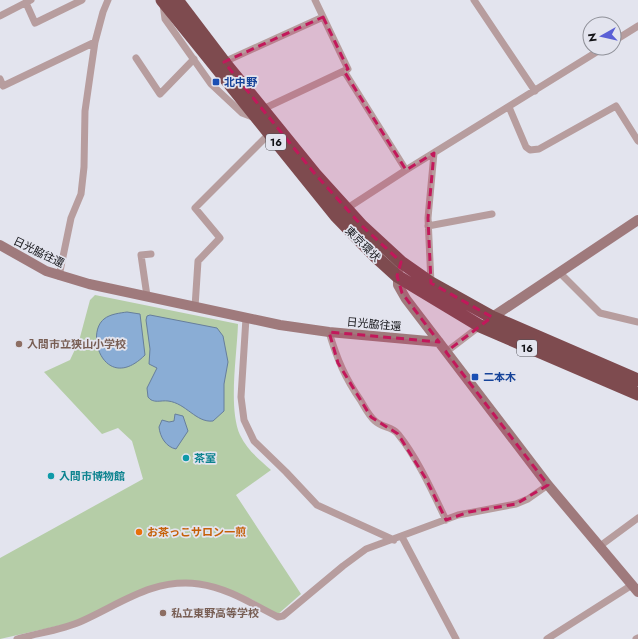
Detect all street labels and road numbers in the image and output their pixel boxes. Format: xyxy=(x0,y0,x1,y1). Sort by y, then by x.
road number: 16 xyxy=(266,134,286,150)
street label: 東京環状 xyxy=(342,223,385,266)
street label: 日光脇往還 xyxy=(11,233,67,271)
street label: 日光脇往還 xyxy=(346,314,402,334)
road number: 16 xyxy=(517,340,537,356)

